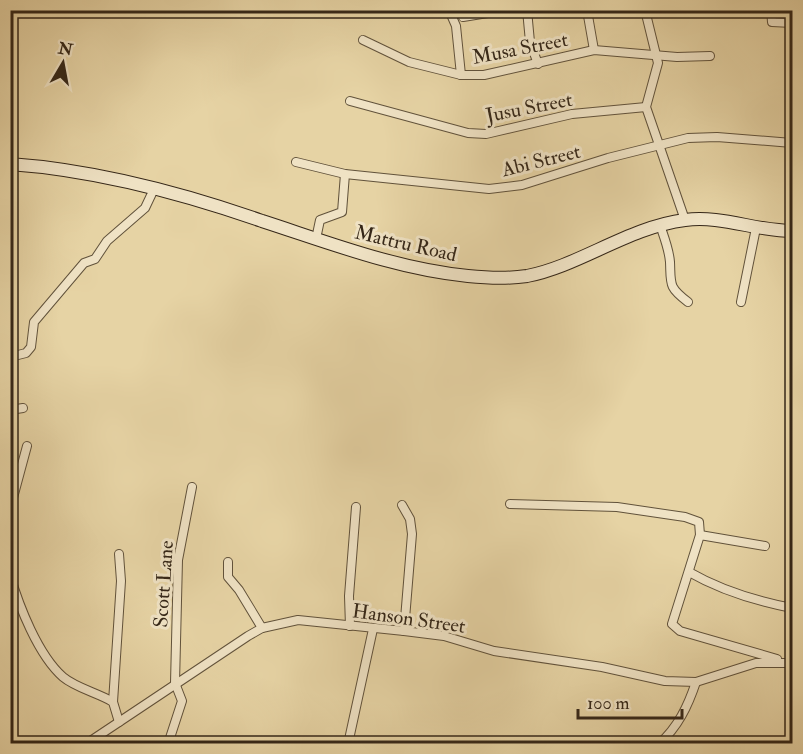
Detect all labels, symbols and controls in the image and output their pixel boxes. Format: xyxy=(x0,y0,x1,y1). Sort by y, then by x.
street label: Musa Street xyxy=(470,27,571,70)
north arrow xyxy=(33,33,93,93)
text: N xyxy=(56,38,75,60)
street label: Jusu Street xyxy=(483,87,575,128)
street label: Abi Street xyxy=(498,139,584,183)
street label: Mattru Road xyxy=(352,220,460,267)
street label: Scott Lane xyxy=(148,540,179,628)
street label: Hanson Street xyxy=(351,598,468,639)
scale bar xyxy=(578,682,682,720)
text: 100 m xyxy=(587,692,630,715)

